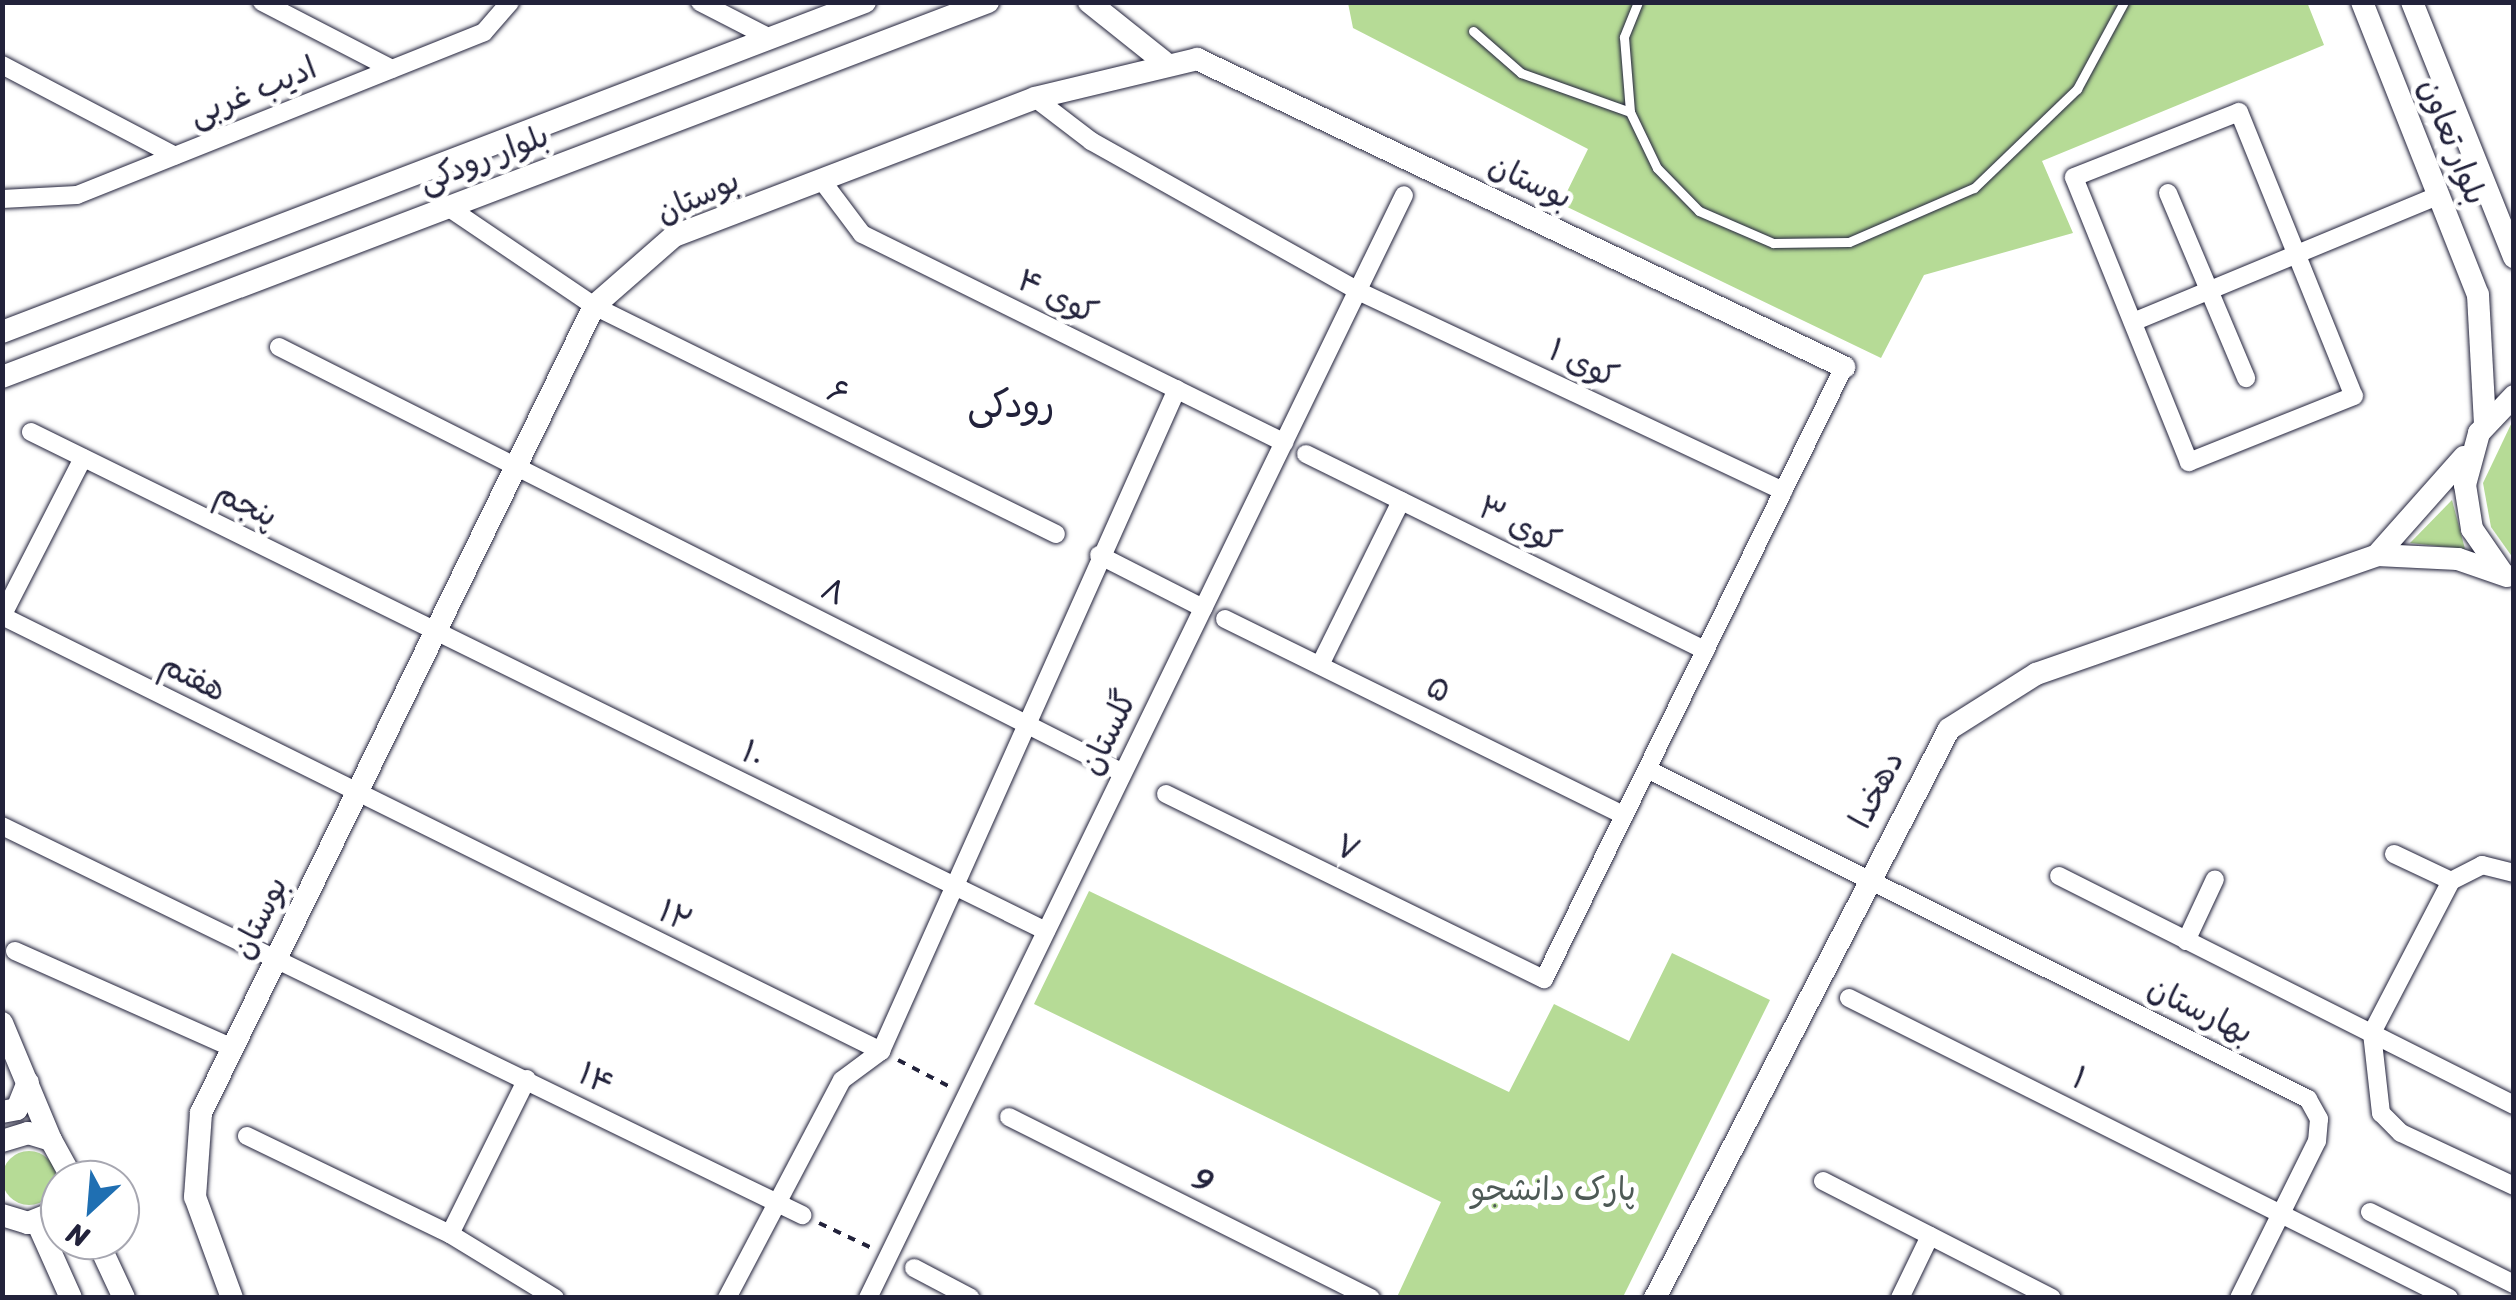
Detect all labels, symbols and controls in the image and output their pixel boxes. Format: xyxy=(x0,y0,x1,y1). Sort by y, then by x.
street label: ادیب غربی xyxy=(184,49,322,135)
street label: بلوار تعاون xyxy=(2409,73,2495,211)
street label: بلوار رودکی xyxy=(414,117,554,201)
street label: بوستان xyxy=(1482,146,1578,218)
street label: بوستان xyxy=(650,162,746,232)
street label: کوی ۴ xyxy=(1010,261,1104,333)
street label: کوی ۱ xyxy=(1542,331,1624,397)
street label: ۶ xyxy=(821,371,855,415)
district label: رودکی xyxy=(967,382,1055,428)
street label: پنجم xyxy=(209,474,283,536)
street label: کوی ۳ xyxy=(1471,489,1567,561)
street label: ۸ xyxy=(814,570,852,614)
street label: هفتم xyxy=(154,645,232,711)
street label: ۵ xyxy=(1420,668,1456,712)
street label: گلستان xyxy=(1072,684,1146,782)
street label: ۱۰ xyxy=(735,733,771,777)
street label: دهخدا xyxy=(1841,745,1913,835)
street label: ۷ xyxy=(1328,827,1366,871)
street label: بوستان xyxy=(224,870,296,966)
street label: ۱۲ xyxy=(652,892,698,942)
street label: بهارستان xyxy=(2141,969,2259,1053)
street label: ۱۴ xyxy=(572,1055,620,1105)
street label: ۱ xyxy=(2065,1059,2093,1099)
street label: 9 xyxy=(1186,1158,1220,1202)
north arrow xyxy=(40,1160,140,1260)
park label: پارک دانشجو xyxy=(1470,1171,1636,1209)
text: N xyxy=(58,1209,97,1262)

